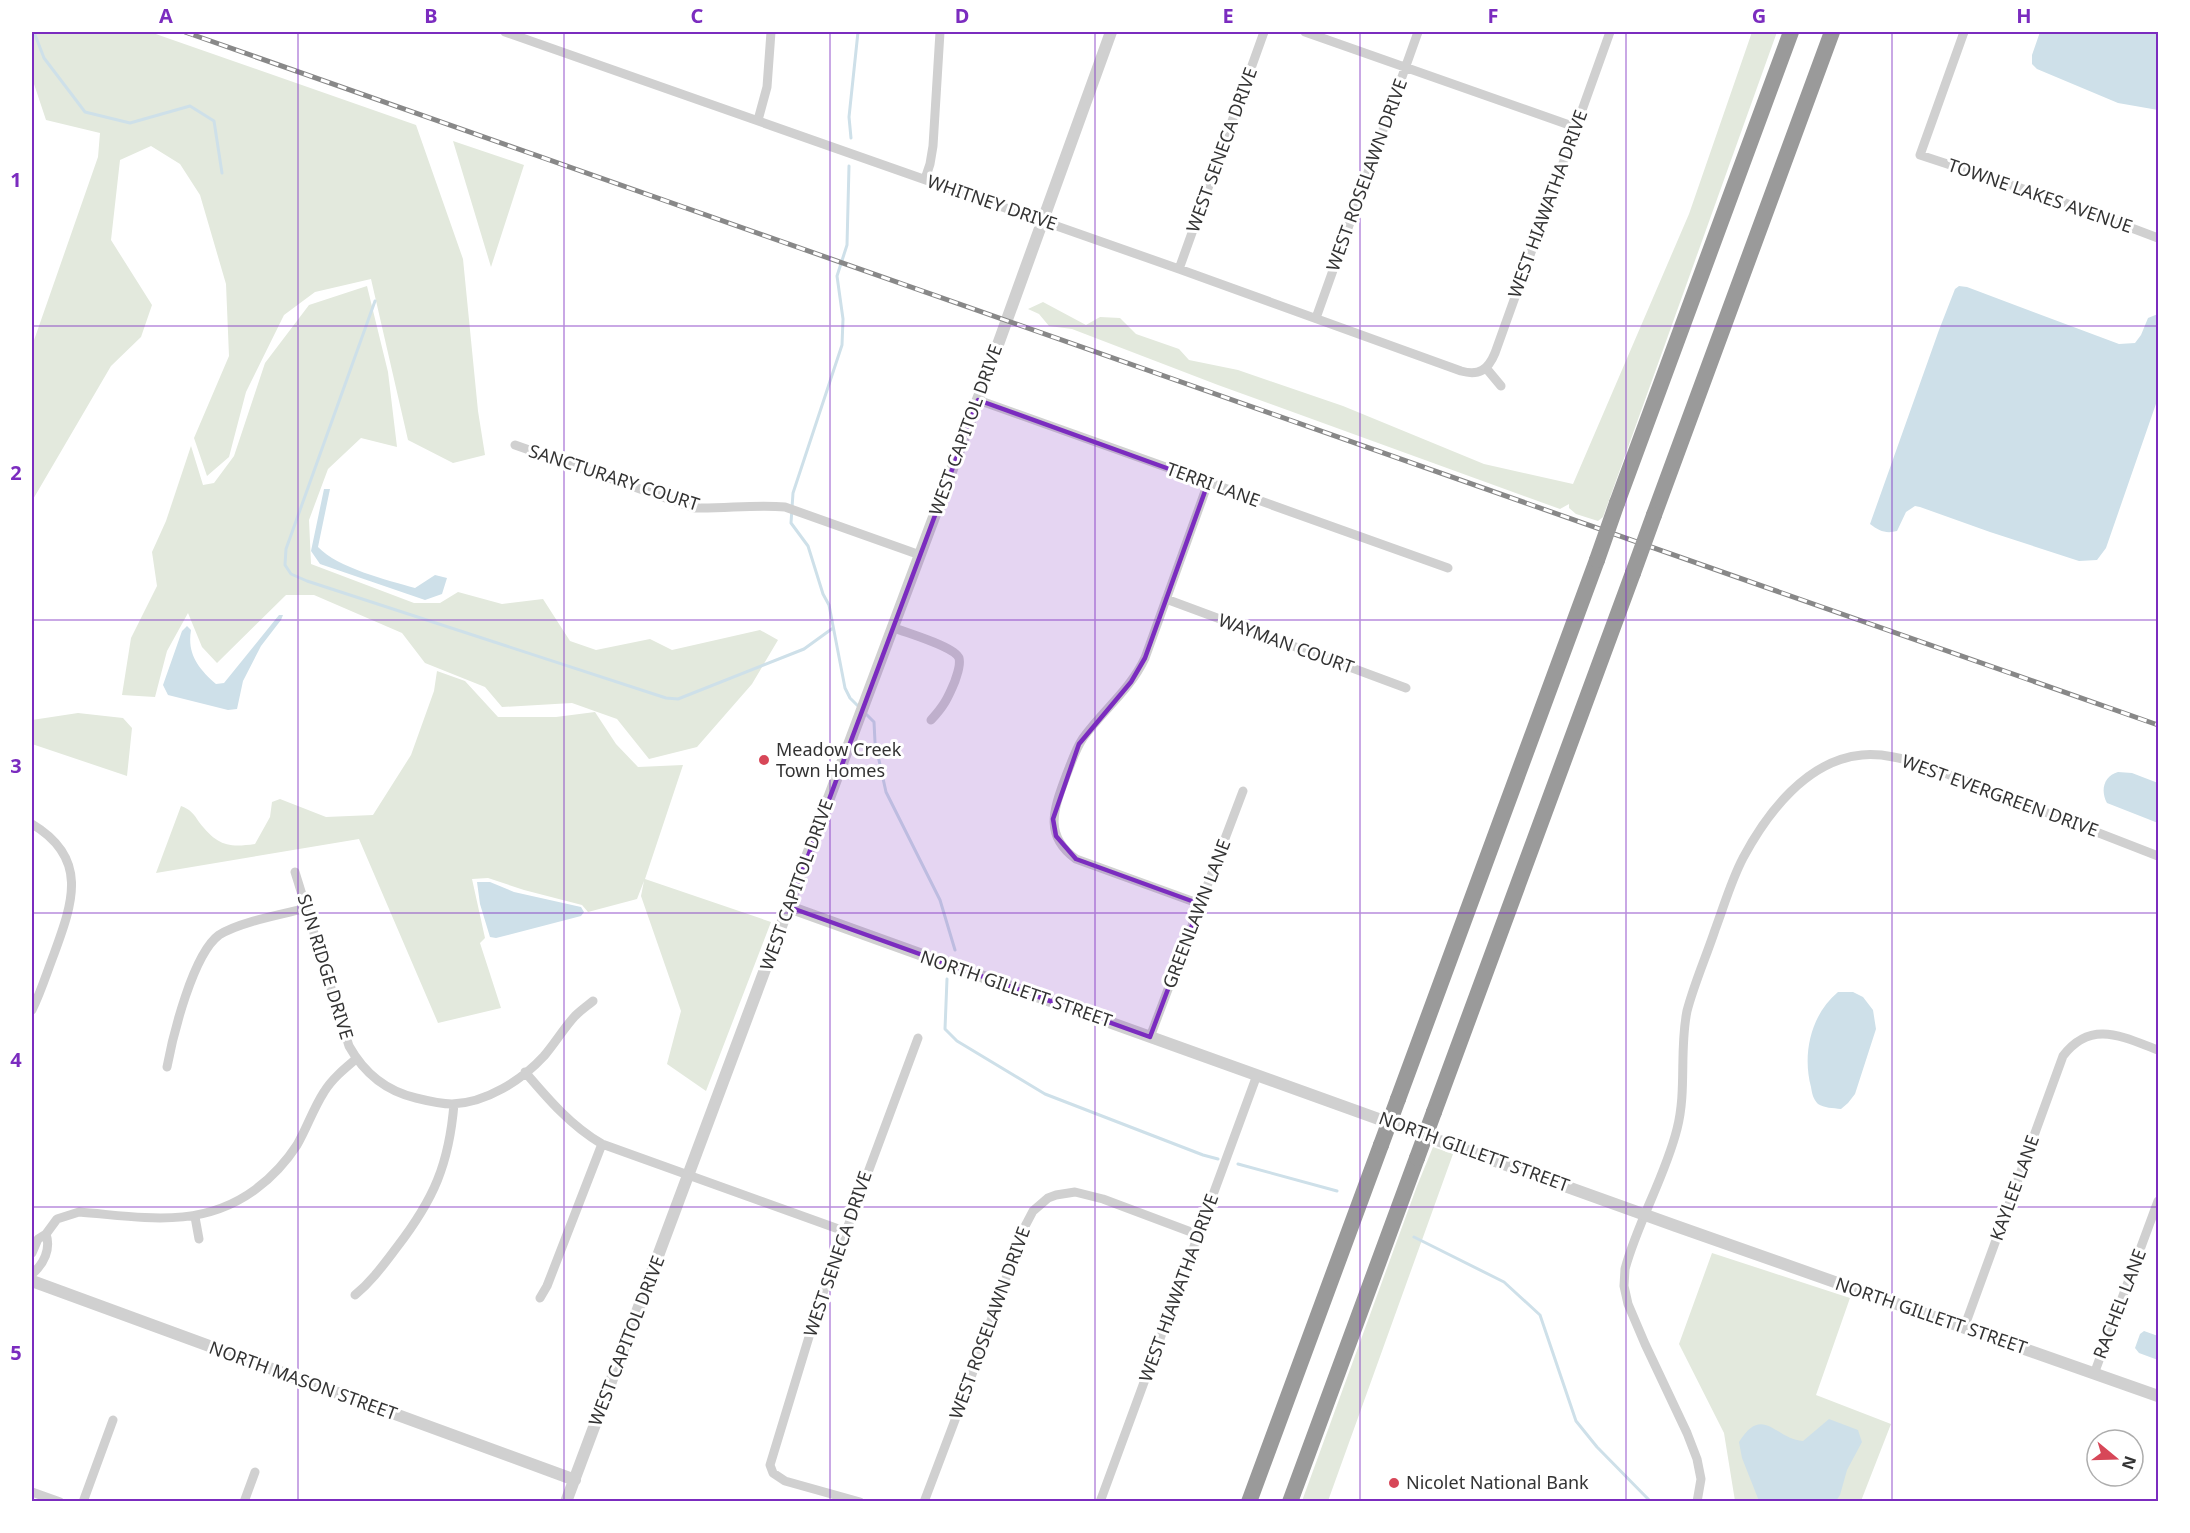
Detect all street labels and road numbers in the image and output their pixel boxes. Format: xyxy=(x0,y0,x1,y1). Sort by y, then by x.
street label: WEST SENECA DRIVE xyxy=(1180,64,1262,235)
street label: WEST ROSELAWN DRIVE xyxy=(1320,75,1412,274)
street label: WEST HIAWATHA DRIVE xyxy=(1502,106,1592,301)
street label: TOWNE LAKES AVENUE xyxy=(1945,152,2136,238)
street label: WHITNEY DRIVE xyxy=(924,169,1061,236)
street label: WEST CAPITOL DRIVE xyxy=(923,341,1007,518)
street label: SANCTURARY COURT xyxy=(526,438,703,516)
street label: TERRI LANE xyxy=(1163,456,1263,512)
street label: WAYMAN COURT xyxy=(1215,607,1357,679)
street label: WEST EVERGREEN DRIVE xyxy=(1899,748,2102,842)
street label: WEST CAPITOL DRIVE xyxy=(754,796,838,973)
street label: GREENLAWN LANE xyxy=(1157,836,1236,992)
street label: SUN RIDGE DRIVE xyxy=(292,891,359,1042)
street label: NORTH GILLETT STREET xyxy=(917,944,1115,1032)
street label: NORTH GILLETT STREET xyxy=(1376,1105,1573,1197)
street label: KAYLEE LANE xyxy=(1984,1132,2044,1244)
street label: WEST SENECA DRIVE xyxy=(797,1168,877,1340)
street label: WEST HIAWATHA DRIVE xyxy=(1133,1190,1223,1385)
street label: WEST ROSELAWN DRIVE xyxy=(943,1223,1035,1422)
street label: RACHEL LANE xyxy=(2087,1245,2151,1362)
street label: WEST CAPITOL DRIVE xyxy=(583,1252,670,1429)
street label: NORTH GILLETT STREET xyxy=(1832,1271,2030,1359)
street label: NORTH MASON STREET xyxy=(206,1335,401,1425)

